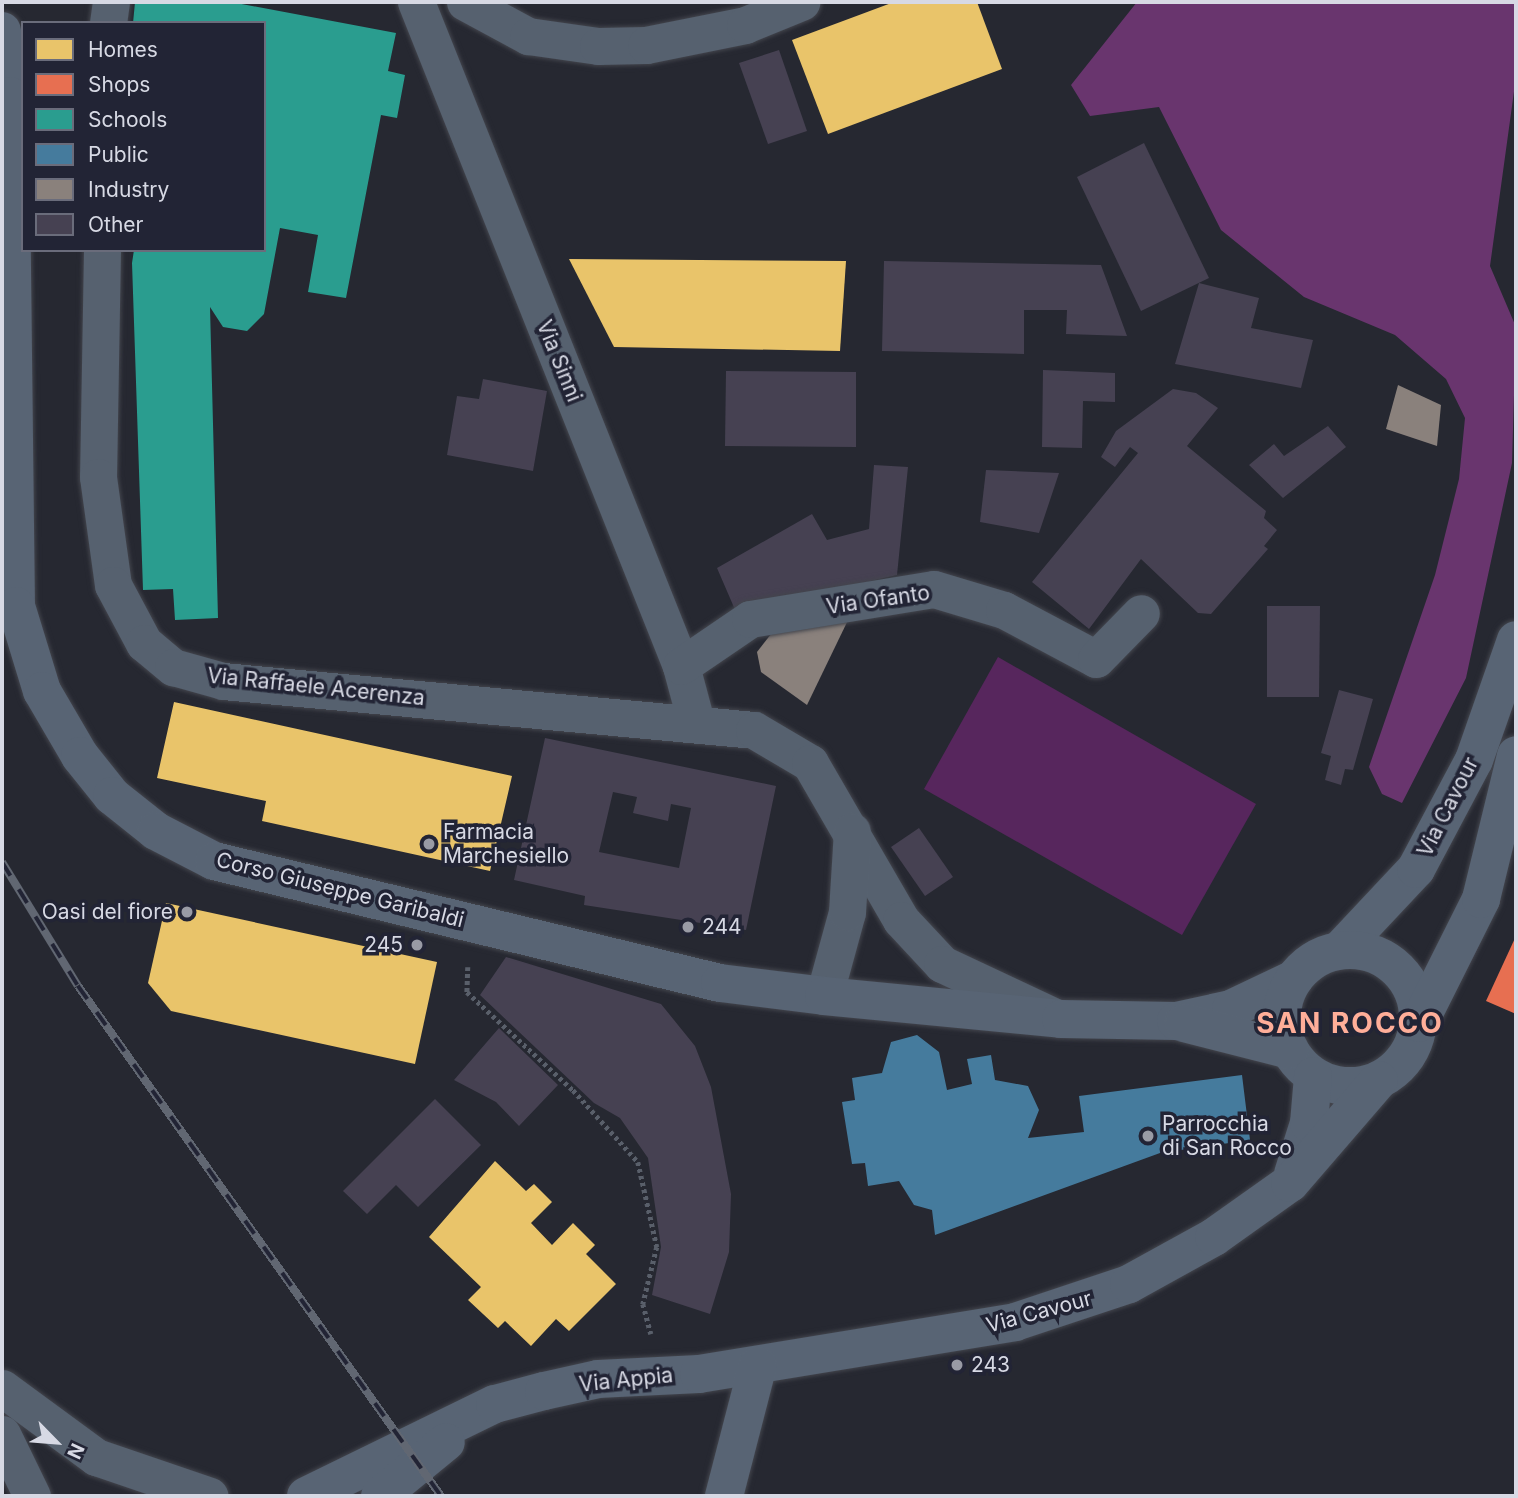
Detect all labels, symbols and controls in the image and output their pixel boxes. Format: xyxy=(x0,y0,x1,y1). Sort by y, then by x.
legend xyxy=(21,21,266,252)
text: Homes xyxy=(88,37,158,62)
text: Shops xyxy=(88,72,150,97)
text: Schools xyxy=(88,107,167,132)
text: Public xyxy=(88,142,149,167)
text: Industry xyxy=(88,177,169,202)
text: Other xyxy=(88,212,144,237)
street label: Via Sinni xyxy=(531,317,587,405)
street label: Via Ofanto xyxy=(825,580,931,620)
street label: Via Raffaele Acerenza xyxy=(206,663,426,711)
street label: Via Cavour xyxy=(1412,753,1484,861)
place label: Farmacia Marchesiello xyxy=(443,819,569,869)
marker: Farmacia Marchesiello xyxy=(421,836,437,852)
street label: Corso Giuseppe Garibaldi xyxy=(214,847,466,933)
place label: Oasi del fiore xyxy=(42,899,173,925)
marker: Oasi del fiore xyxy=(179,904,195,920)
place label: 244 xyxy=(702,914,742,940)
marker: 244 xyxy=(680,919,696,935)
place label: 245 xyxy=(364,932,403,958)
marker: 245 xyxy=(409,937,425,953)
district label: SAN ROCCO xyxy=(1257,1006,1443,1040)
place label: Parrocchia di San Rocco xyxy=(1162,1111,1292,1161)
marker: Parrocchia di San Rocco xyxy=(1140,1128,1156,1144)
street label: Via Cavour xyxy=(983,1286,1095,1338)
place label: 243 xyxy=(971,1352,1010,1378)
marker: 243 xyxy=(949,1357,965,1373)
street label: Via Appia xyxy=(578,1363,674,1397)
north arrow xyxy=(21,1407,91,1477)
text: N xyxy=(62,1440,89,1463)

